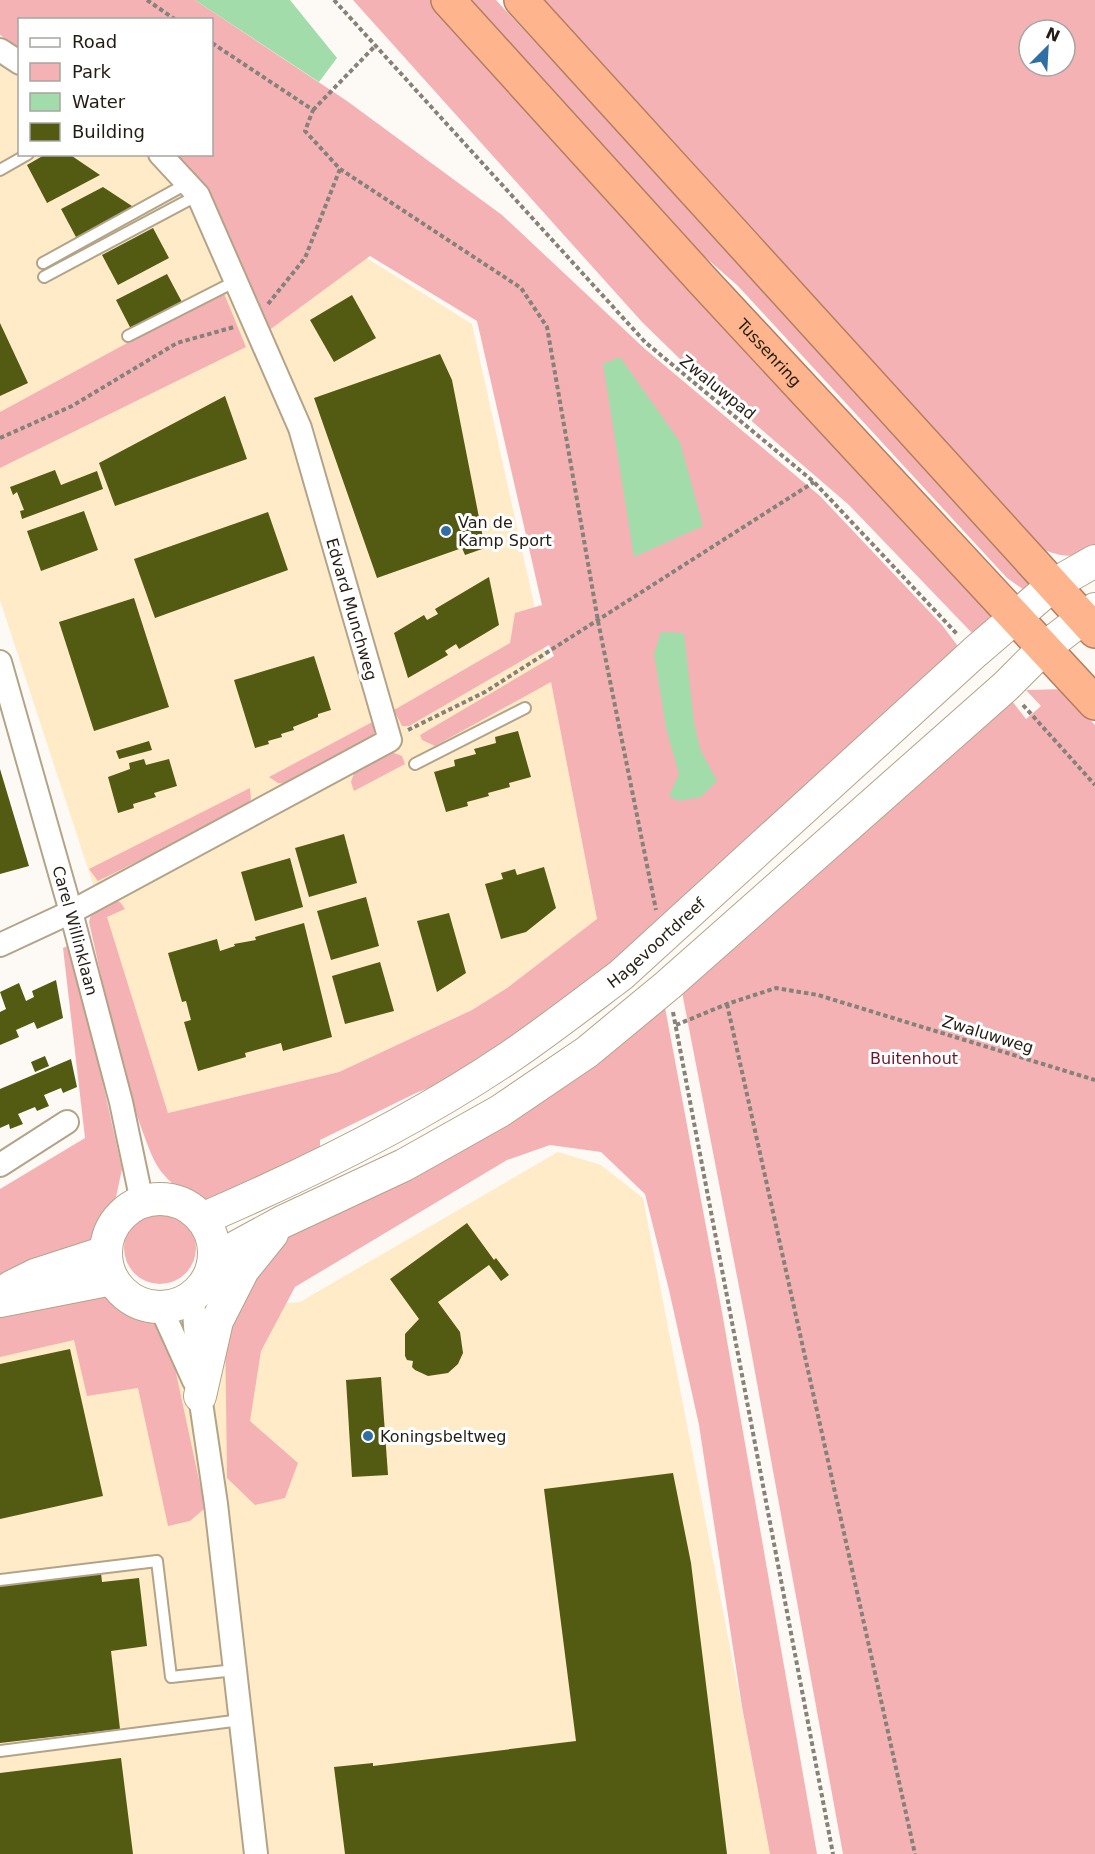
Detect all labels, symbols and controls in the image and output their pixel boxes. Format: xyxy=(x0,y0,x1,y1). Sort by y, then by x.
legend xyxy=(18,18,213,156)
north arrow xyxy=(1017,18,1077,78)
text: N xyxy=(1043,23,1063,46)
text: Road xyxy=(72,31,117,52)
text: Park xyxy=(72,61,111,82)
text: Water xyxy=(72,91,126,112)
text: Building xyxy=(72,121,145,142)
street label: Tussenring xyxy=(732,314,805,391)
street label: Zwaluwpad xyxy=(676,351,759,424)
place label: Van de Kamp Sport xyxy=(458,513,552,550)
marker: Van de Kamp Sport xyxy=(439,524,453,538)
street label: Edvard Munchweg xyxy=(322,536,381,682)
street label: Carel Willinklaan xyxy=(48,864,102,998)
street label: Hagevoortdreef xyxy=(603,894,709,992)
street label: Zwaluwweg xyxy=(940,1012,1036,1057)
park label: Buitenhout xyxy=(870,1049,958,1068)
place label: Koningsbeltweg xyxy=(380,1427,507,1446)
marker: Koningsbeltweg xyxy=(361,1429,375,1443)

